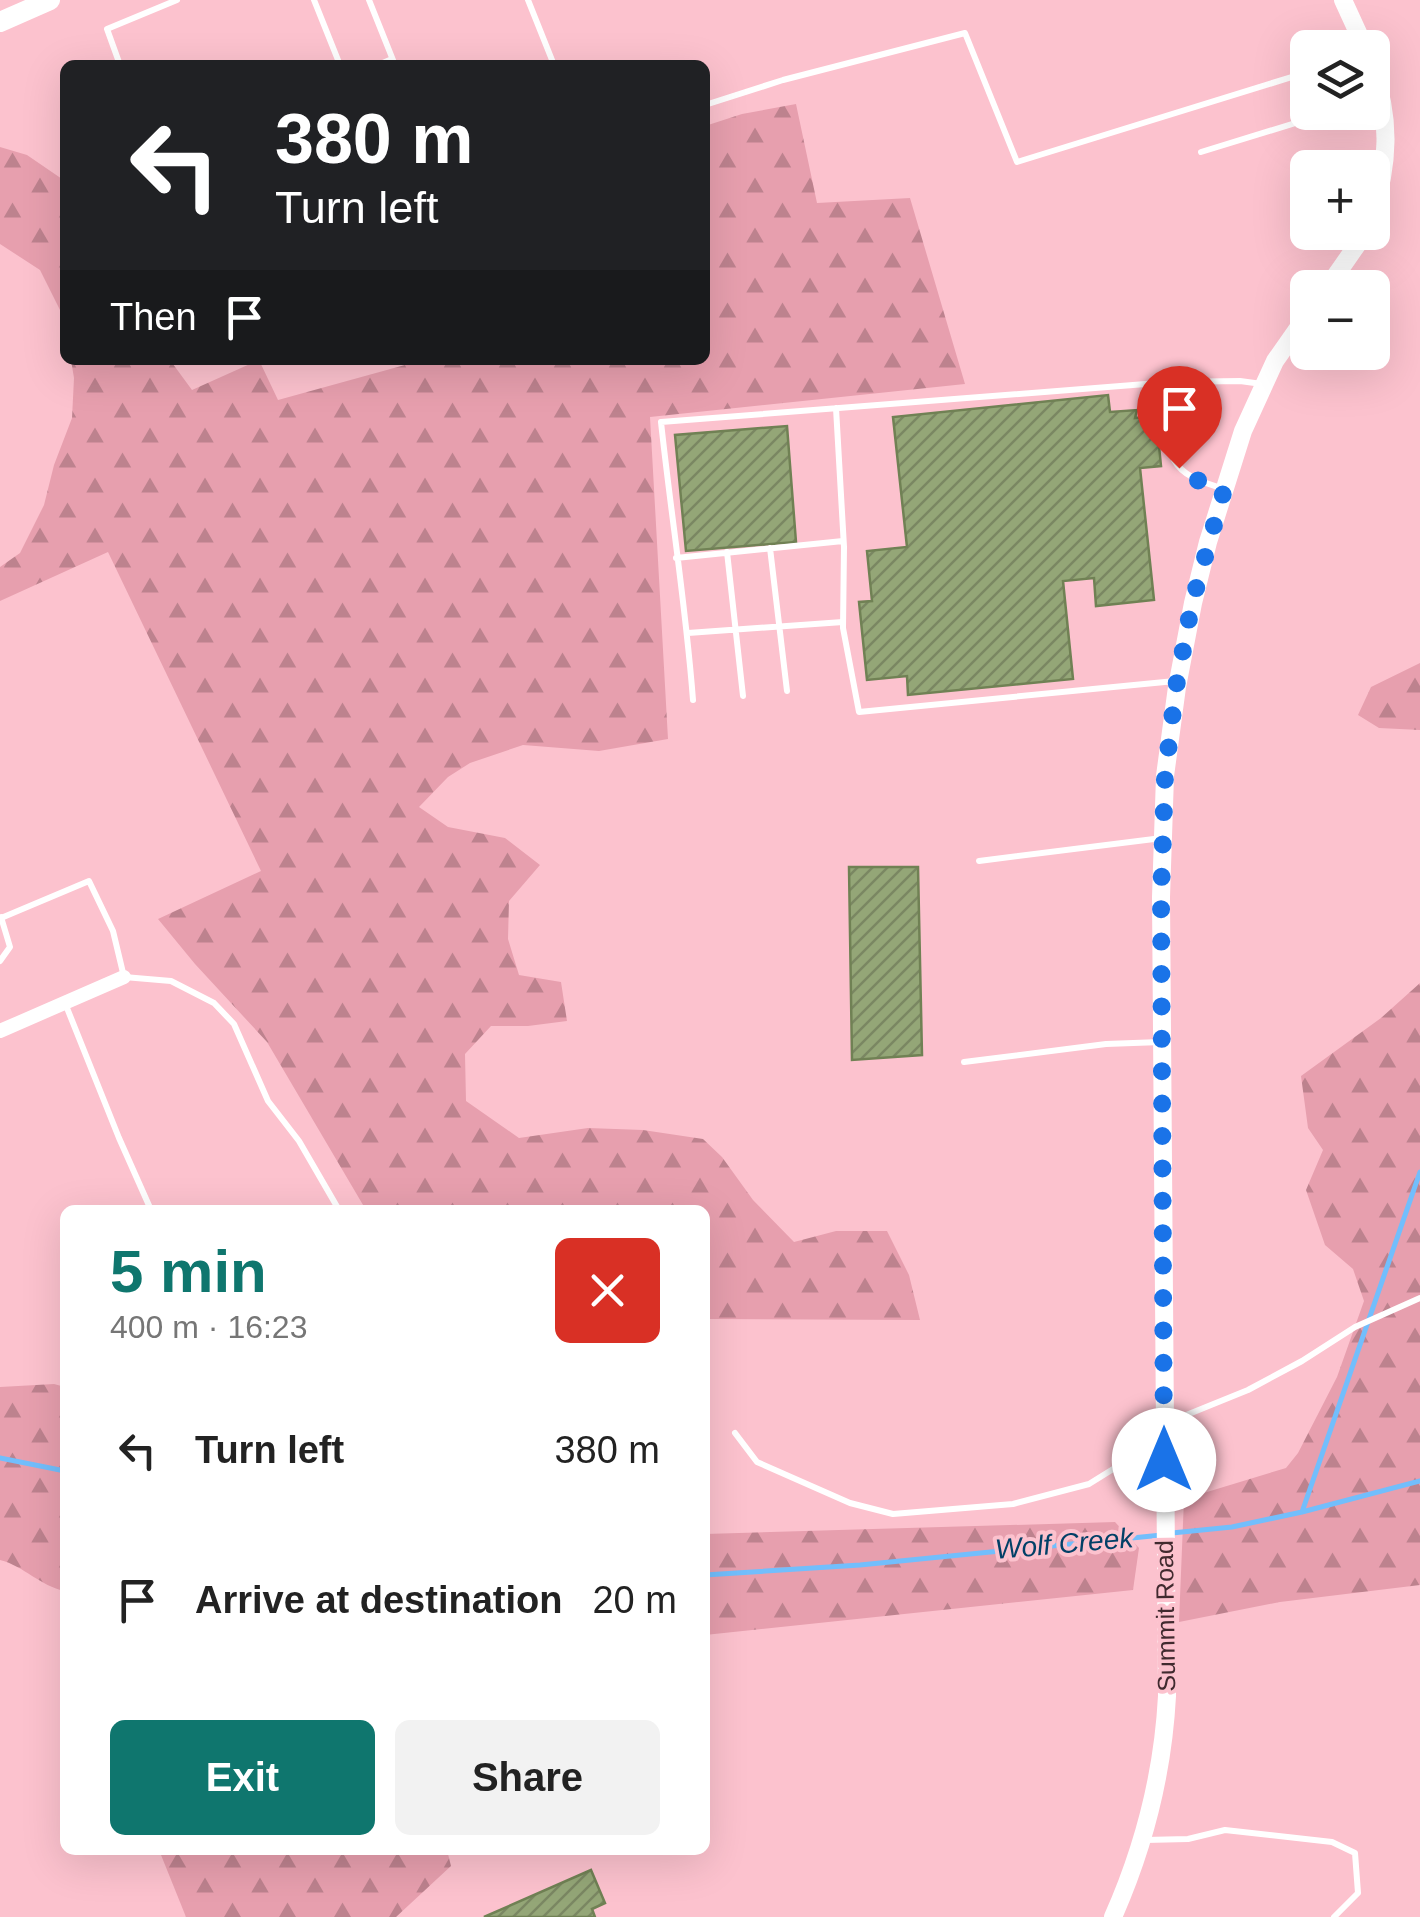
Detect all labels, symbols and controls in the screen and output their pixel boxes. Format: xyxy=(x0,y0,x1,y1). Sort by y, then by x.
map controls xyxy=(1290,30,1390,370)
button: layers xyxy=(1290,30,1390,130)
icon: left xyxy=(110,100,240,230)
text: 380 m xyxy=(275,100,473,178)
button: + xyxy=(1290,150,1390,250)
text: Turn left xyxy=(275,182,438,233)
button: − xyxy=(1290,270,1390,370)
icon: arrive xyxy=(217,290,272,345)
text: Then xyxy=(110,296,197,338)
pin xyxy=(1137,366,1222,469)
icon: arrive xyxy=(1152,381,1207,436)
text: 5 min xyxy=(110,1238,267,1305)
button: close xyxy=(555,1238,660,1343)
text: 400 m · 16:23 xyxy=(110,1309,307,1345)
position arrow xyxy=(1112,1408,1216,1512)
icon: left xyxy=(110,1423,165,1478)
text: Turn left xyxy=(195,1429,344,1471)
text: 380 m xyxy=(554,1429,660,1471)
water label: Wolf Creek xyxy=(994,1522,1136,1565)
street label: Summit Road xyxy=(1150,1540,1180,1692)
icon: arrive xyxy=(110,1573,165,1628)
text: Arrive at destination xyxy=(195,1579,562,1621)
text: 20 m xyxy=(592,1579,677,1621)
button: Exit xyxy=(110,1720,375,1835)
button: Share xyxy=(395,1720,660,1835)

